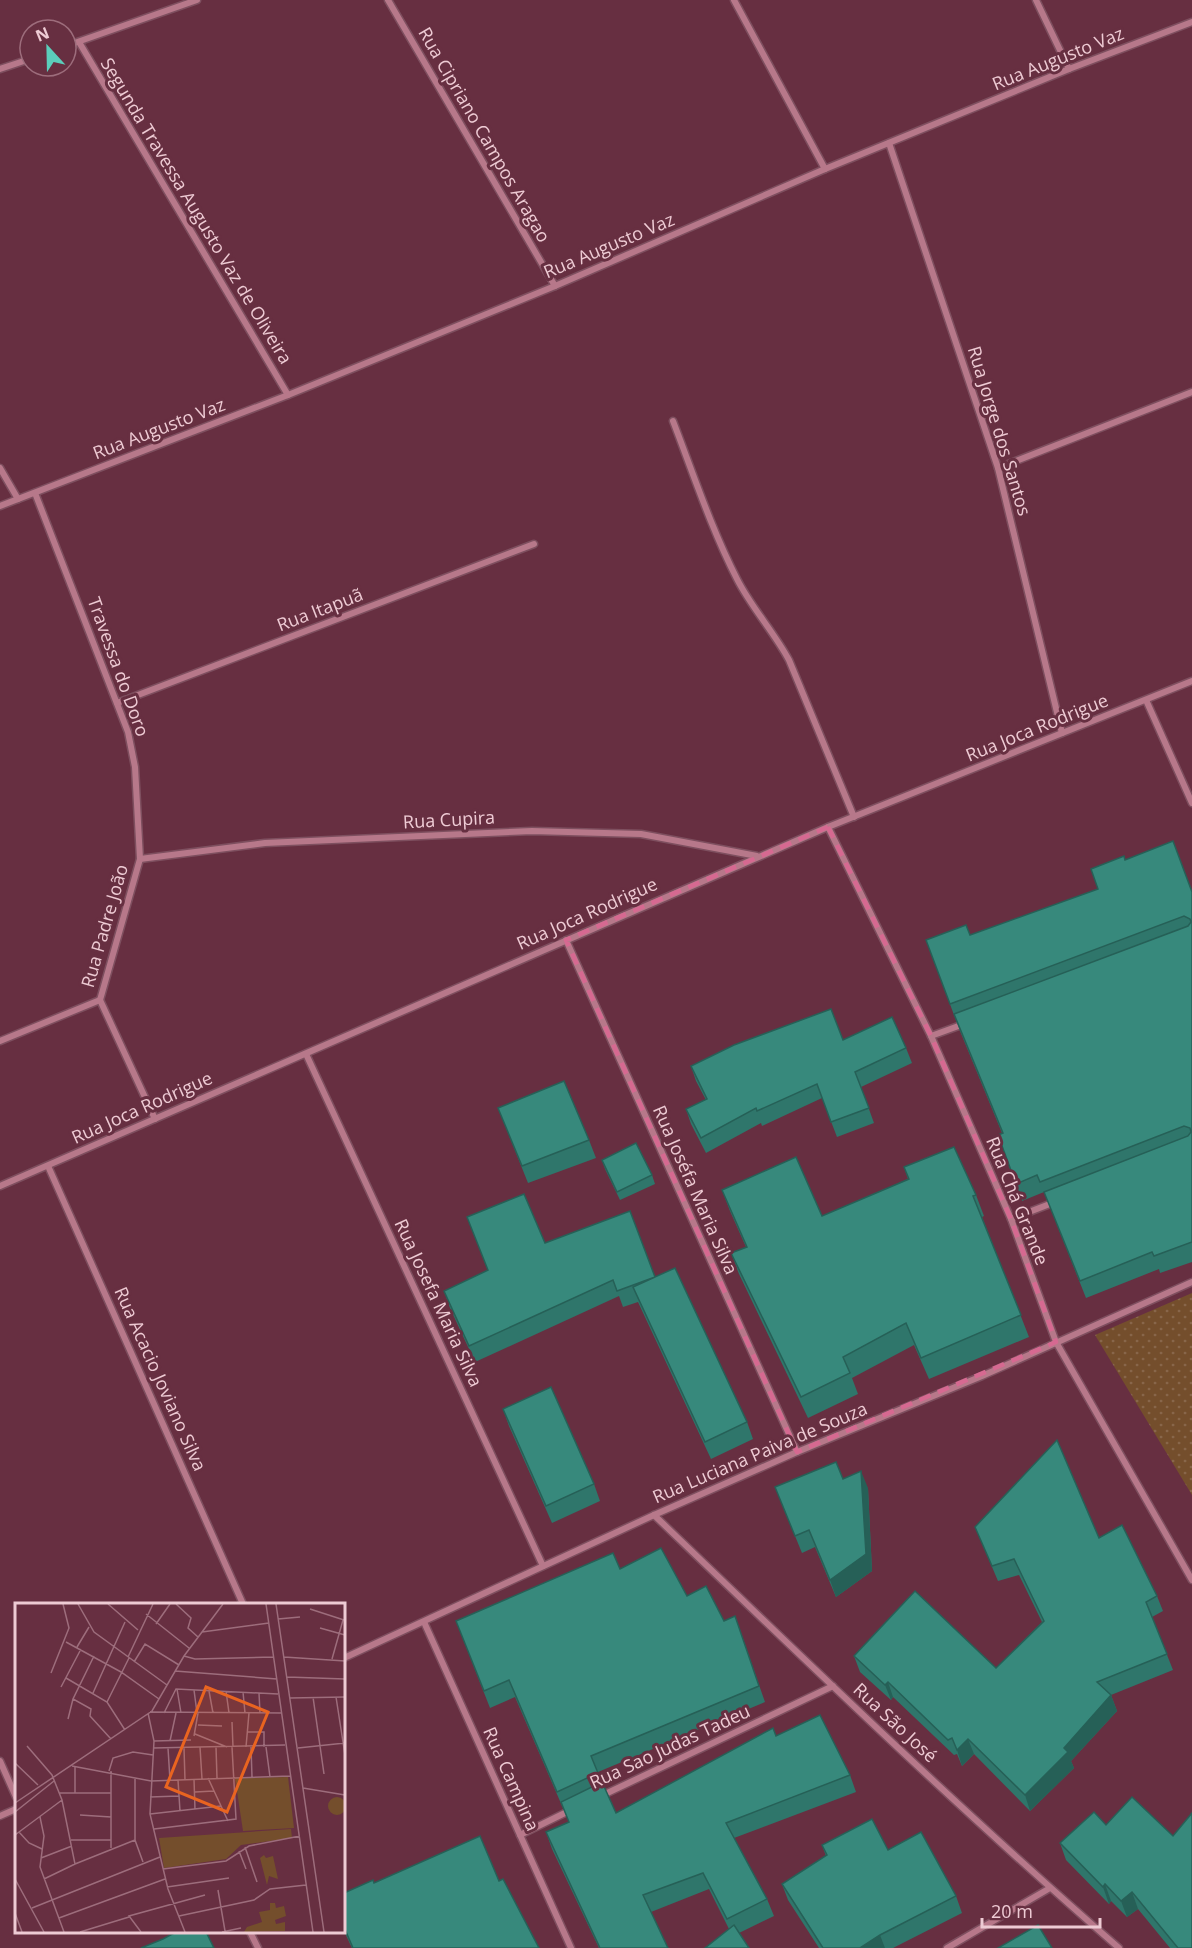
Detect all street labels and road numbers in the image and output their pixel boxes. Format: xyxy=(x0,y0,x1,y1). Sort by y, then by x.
street label: Rua Augusto Vaz xyxy=(988,21,1127,95)
street label: Rua Cipriano Campos Aragao xyxy=(413,23,556,246)
street label: Segunda Travessa Augusto Vaz de Oliveira xyxy=(96,53,298,368)
street label: Rua Augusto Vaz xyxy=(540,207,678,283)
street label: Rua Jorge dos Santos xyxy=(963,343,1037,518)
street label: Rua Augusto Vaz xyxy=(89,392,228,464)
street label: Rua Itapuã xyxy=(273,582,366,636)
street label: Travessa do Doro xyxy=(83,594,155,740)
street label: Rua Joca Rodrigue xyxy=(962,688,1111,767)
street label: Rua Cupira xyxy=(402,805,496,833)
street label: Rua Padre João xyxy=(75,861,133,990)
street label: Rua Joca Rodrigue xyxy=(512,871,661,955)
street label: Rua Joca Rodrigue xyxy=(67,1065,216,1149)
street label: Rua Joséfa Maria Silva xyxy=(648,1101,744,1278)
street label: Rua Chá Grande xyxy=(981,1133,1055,1268)
street label: Rua Josefa Maria Silva xyxy=(389,1215,488,1390)
street label: Rua Acacio Joviano Silva xyxy=(109,1283,212,1474)
street label: Rua Luciana Paiva de Souza xyxy=(649,1396,871,1508)
street label: Rua São José xyxy=(849,1677,943,1767)
street label: Rua Sao Judas Tadeu xyxy=(585,1698,754,1794)
street label: Rua Campina xyxy=(478,1723,546,1834)

